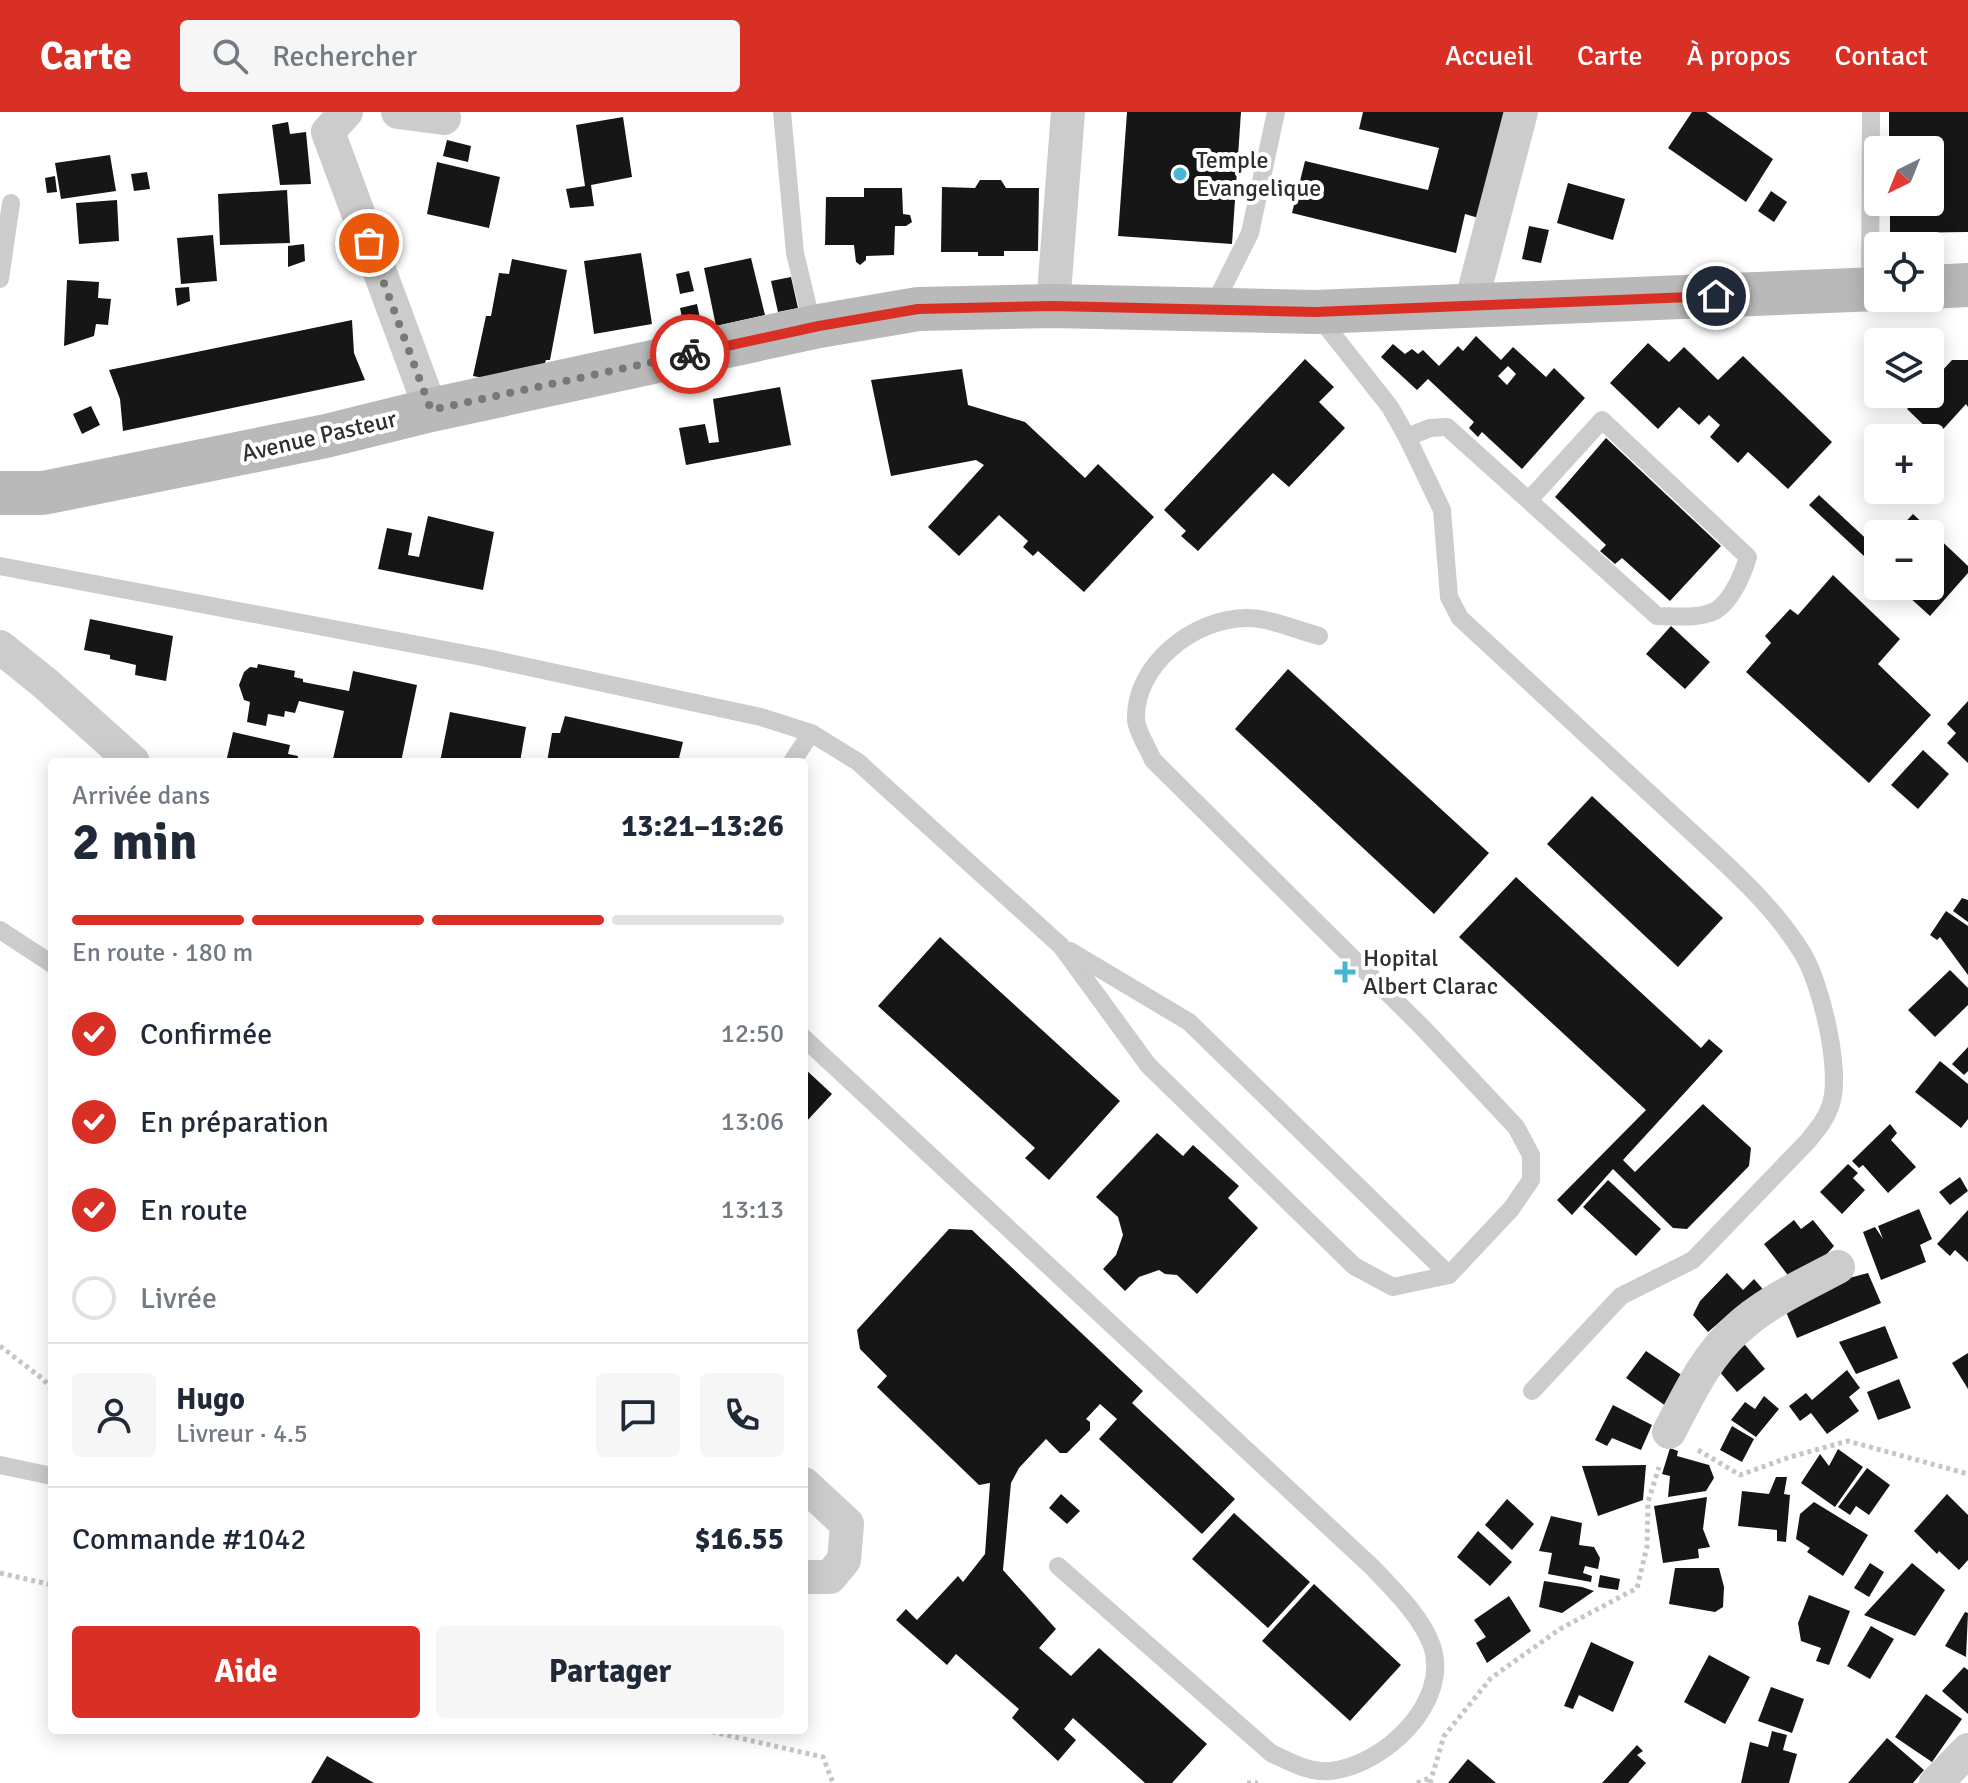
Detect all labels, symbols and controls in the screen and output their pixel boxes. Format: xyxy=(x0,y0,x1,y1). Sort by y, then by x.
search box xyxy=(180,20,740,92)
text: Carte xyxy=(40,33,132,80)
icon: search xyxy=(208,34,252,78)
text: Rechercher xyxy=(272,38,417,75)
text: Accueil xyxy=(1445,39,1533,73)
text: Carte xyxy=(1577,39,1642,73)
text: À propos xyxy=(1686,39,1791,73)
text: Contact xyxy=(1835,39,1928,73)
north arrow xyxy=(1864,136,1944,216)
map controls xyxy=(1864,136,1944,600)
place label: Temple Evangelique xyxy=(1196,145,1321,203)
marker: Temple Evangelique xyxy=(1171,165,1189,183)
pin xyxy=(335,209,403,277)
icon: bag xyxy=(347,221,391,265)
button: locate xyxy=(1864,232,1944,312)
pin xyxy=(1682,262,1750,330)
icon: home xyxy=(1694,274,1738,318)
courier xyxy=(650,314,730,394)
button: layers xyxy=(1864,328,1944,408)
icon: bike xyxy=(668,332,712,376)
street label: Avenue Pasteur xyxy=(239,404,400,468)
button: + xyxy=(1864,424,1944,504)
button: − xyxy=(1864,520,1944,600)
text: Arrivée dans xyxy=(72,780,210,812)
text: 13:21–13:26 xyxy=(621,808,784,845)
text: 2 min xyxy=(72,810,198,874)
text: En route · 180 m xyxy=(72,937,253,969)
place label: Hopital Albert Clarac xyxy=(1363,943,1498,1001)
marker: Hopital Albert Clarac xyxy=(1334,961,1356,983)
icon: check xyxy=(72,1012,116,1056)
text: Confirmée xyxy=(140,1016,272,1053)
text: 12:50 xyxy=(721,1018,784,1050)
icon: check xyxy=(72,1100,116,1144)
text: En préparation xyxy=(140,1104,329,1141)
text: 13:06 xyxy=(721,1106,784,1138)
icon: check xyxy=(72,1188,116,1232)
text: En route xyxy=(140,1192,248,1229)
text: 13:13 xyxy=(721,1194,784,1226)
text: Livrée xyxy=(140,1280,217,1317)
button: person xyxy=(72,1373,156,1457)
button: chat xyxy=(596,1373,680,1457)
button: phone xyxy=(700,1373,784,1457)
text: Hugo xyxy=(176,1381,245,1418)
text: Livreur · 4.5 xyxy=(176,1418,308,1450)
text: Commande #1042 xyxy=(72,1521,307,1558)
text: $16.55 xyxy=(694,1521,784,1558)
button: Aide xyxy=(72,1626,420,1718)
button: Partager xyxy=(436,1626,784,1718)

